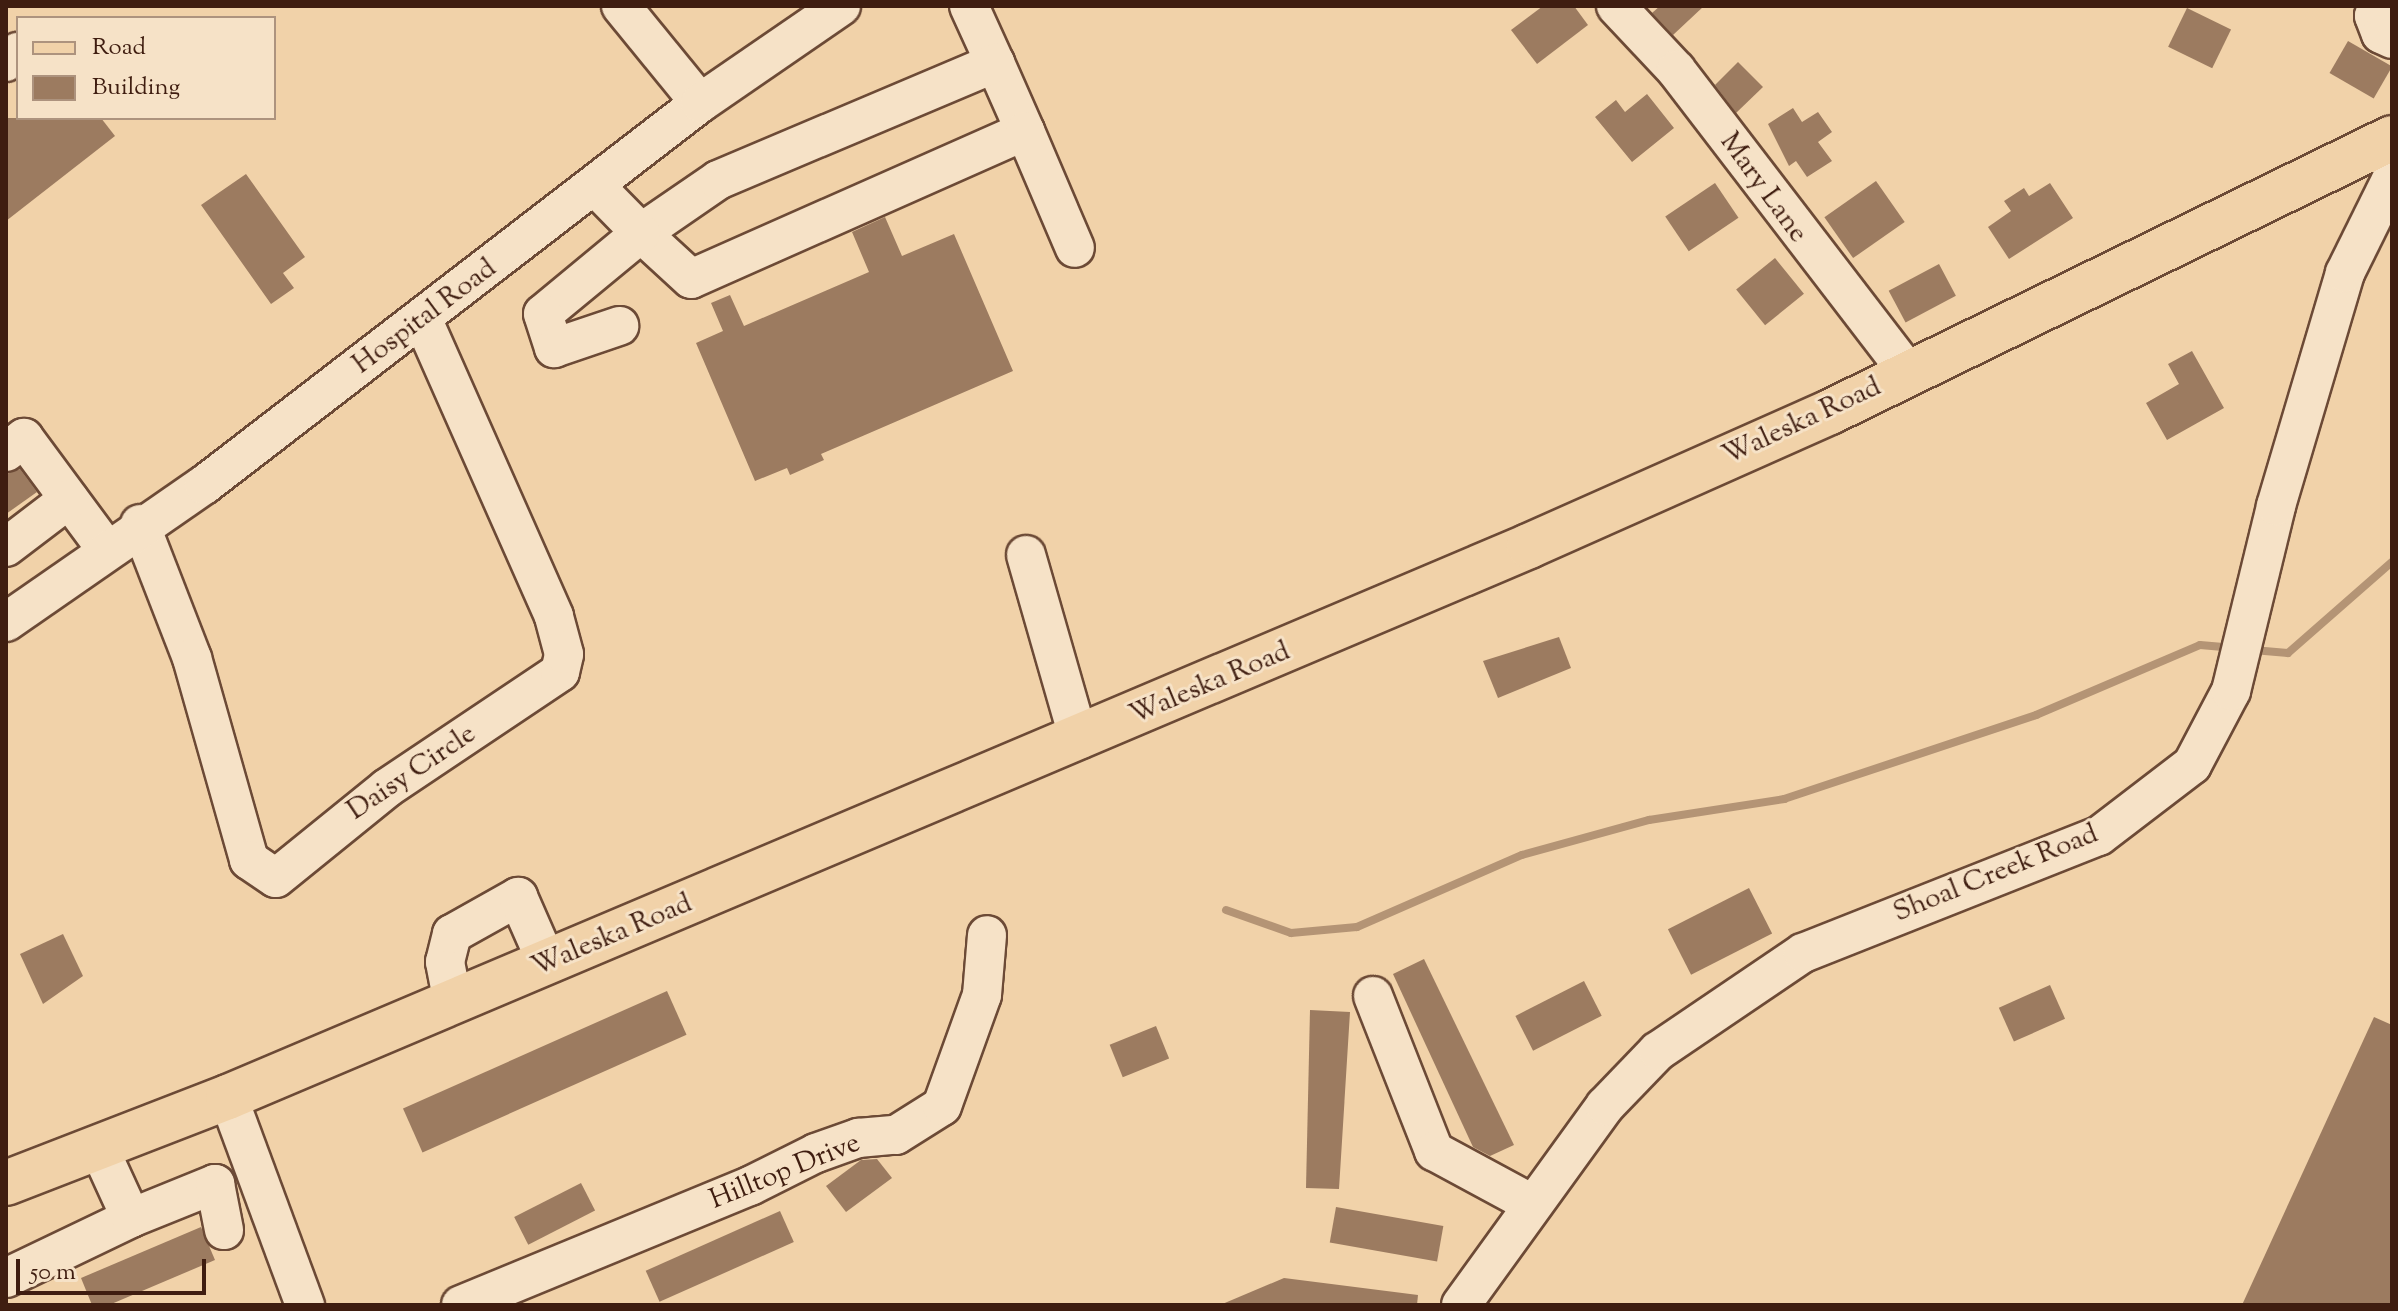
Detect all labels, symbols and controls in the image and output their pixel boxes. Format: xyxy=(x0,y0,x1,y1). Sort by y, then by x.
legend xyxy=(16,16,276,120)
text: Road xyxy=(92,31,146,65)
text: Building xyxy=(92,71,180,105)
street label: Mary Lane xyxy=(1712,126,1814,250)
street label: Hospital Road xyxy=(347,252,503,382)
street label: Waleska Road xyxy=(1717,371,1887,473)
street label: Waleska Road xyxy=(1125,635,1295,733)
street label: Daisy Circle xyxy=(341,718,483,828)
street label: Shoal Creek Road xyxy=(1889,818,2103,930)
street label: Waleska Road xyxy=(527,887,697,985)
street label: Hilltop Drive xyxy=(705,1127,865,1217)
scale bar xyxy=(20,1243,210,1293)
text: 50 m xyxy=(30,1256,76,1290)

